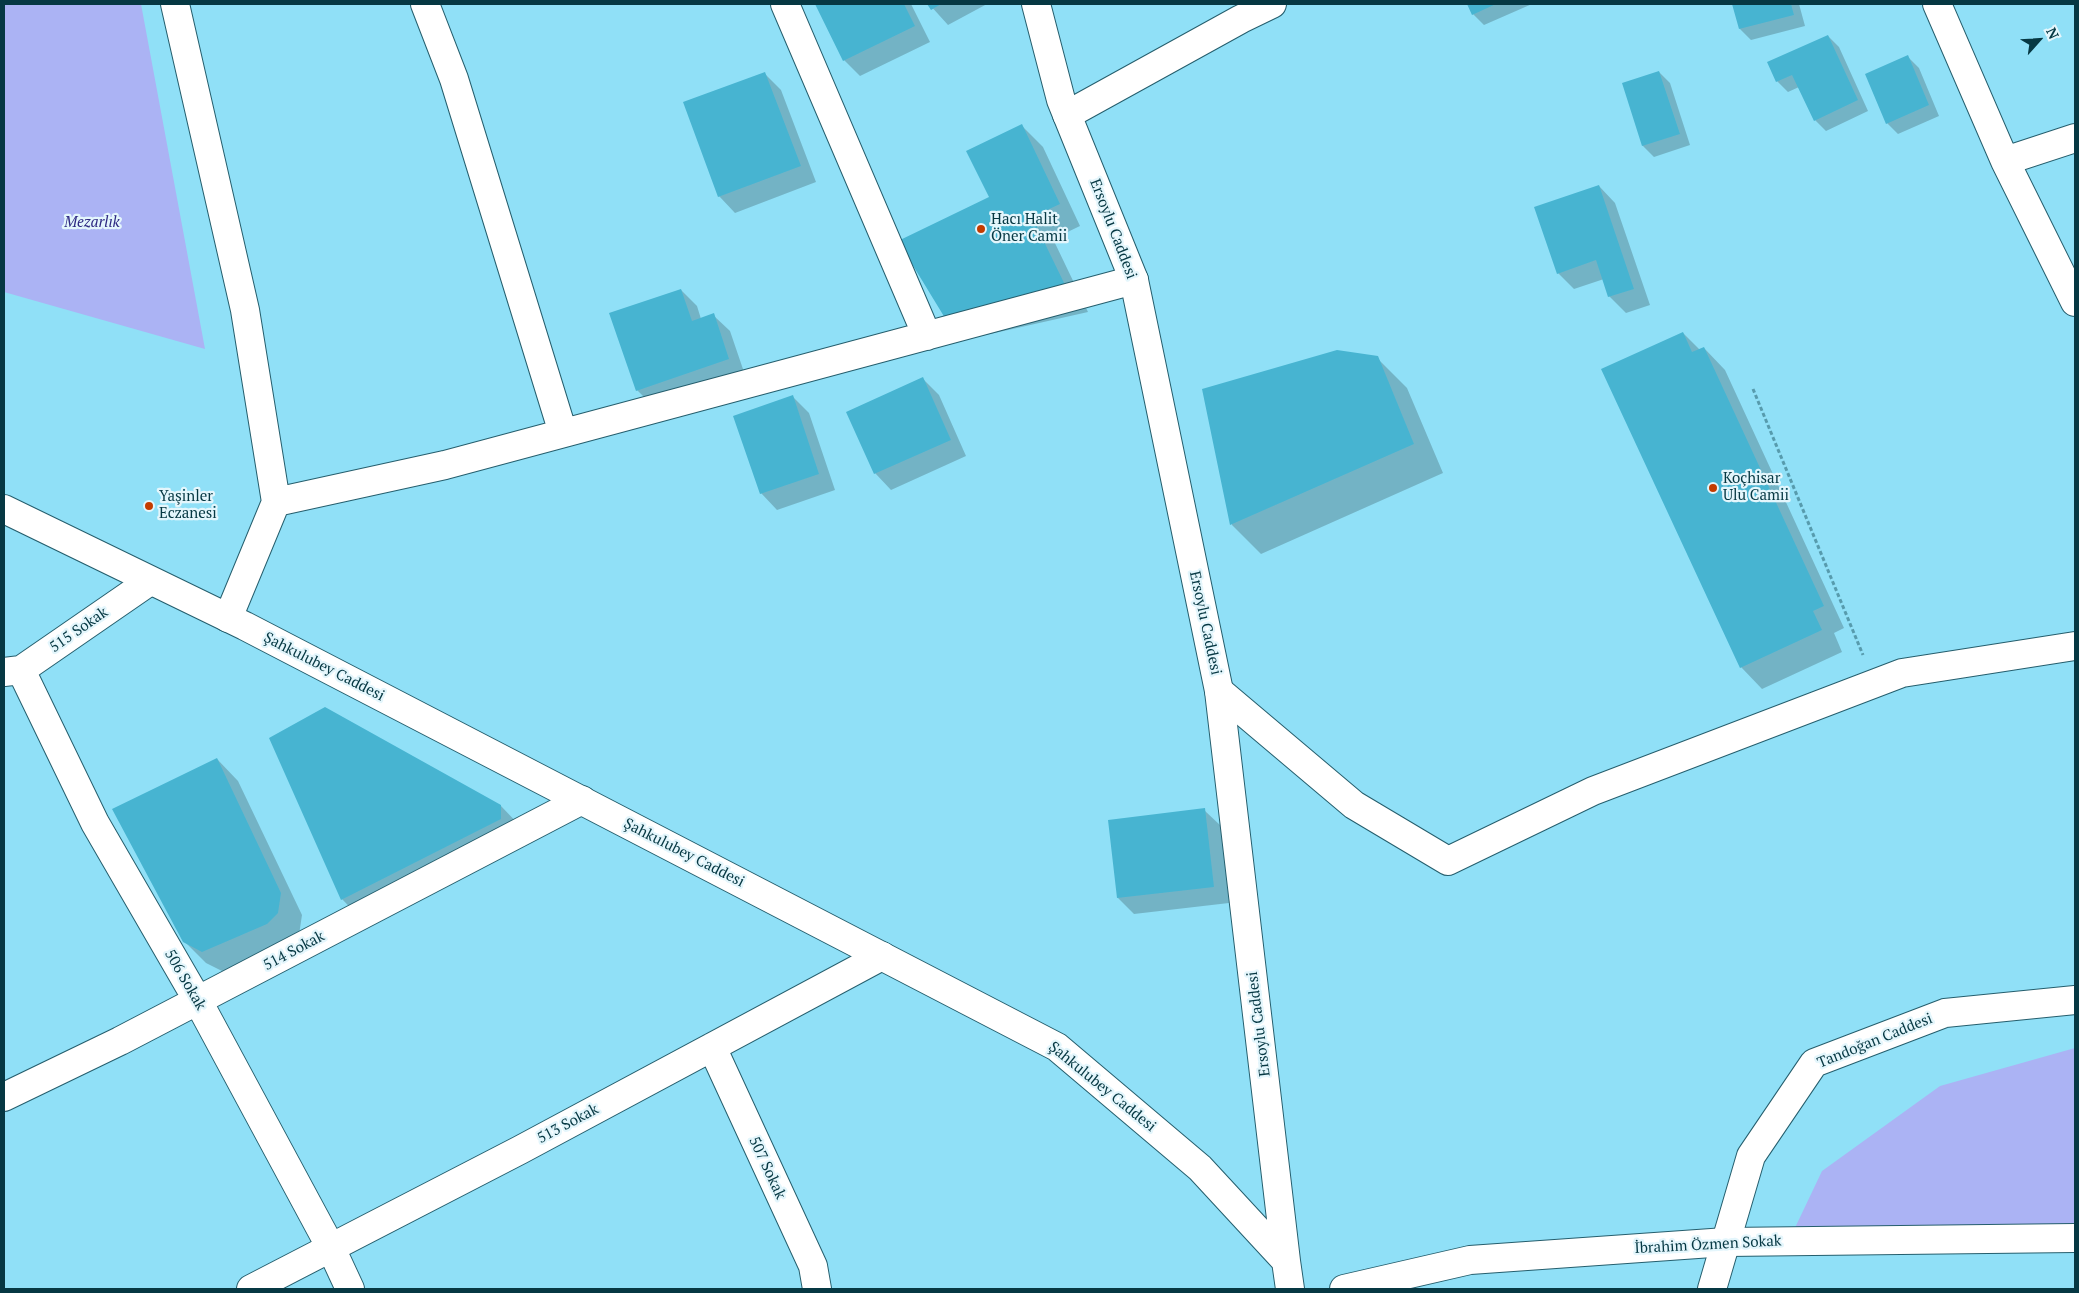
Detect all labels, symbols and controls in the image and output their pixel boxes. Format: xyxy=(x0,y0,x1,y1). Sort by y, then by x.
north arrow xyxy=(2014,15,2064,65)
text: N xyxy=(2042,24,2064,42)
street label: Ersoylu Caddesi xyxy=(1086,176,1140,282)
place label: Hacı Halit Öner Camii xyxy=(991,211,1067,246)
park label: Mezarlık xyxy=(64,214,120,232)
marker: Hacı Halit Öner Camii xyxy=(975,223,987,235)
place label: Koçhisar Ulu Camii xyxy=(1723,470,1789,505)
marker: Koçhisar Ulu Camii xyxy=(1707,482,1719,494)
place label: Yaşinler Eczanesi xyxy=(159,488,217,523)
marker: Yaşinler Eczanesi xyxy=(143,500,155,512)
street label: Ersoylu Caddesi xyxy=(1185,569,1225,677)
street label: 515 Sokak xyxy=(46,603,112,657)
street label: Şahkulubey Caddesi xyxy=(261,629,387,705)
street label: Şahkulubey Caddesi xyxy=(621,815,747,891)
street label: 514 Sokak xyxy=(260,927,328,975)
street label: 506 Sokak xyxy=(160,946,210,1014)
street label: Ersoylu Caddesi xyxy=(1244,970,1274,1078)
street label: Tandoğan Caddesi xyxy=(1815,1010,1935,1072)
street label: Şahkulubey Caddesi xyxy=(1045,1038,1159,1136)
street label: 513 Sokak xyxy=(534,1100,602,1148)
street label: 507 Sokak xyxy=(745,1134,789,1202)
street label: İbrahim Özmen Sokak xyxy=(1634,1232,1782,1258)

